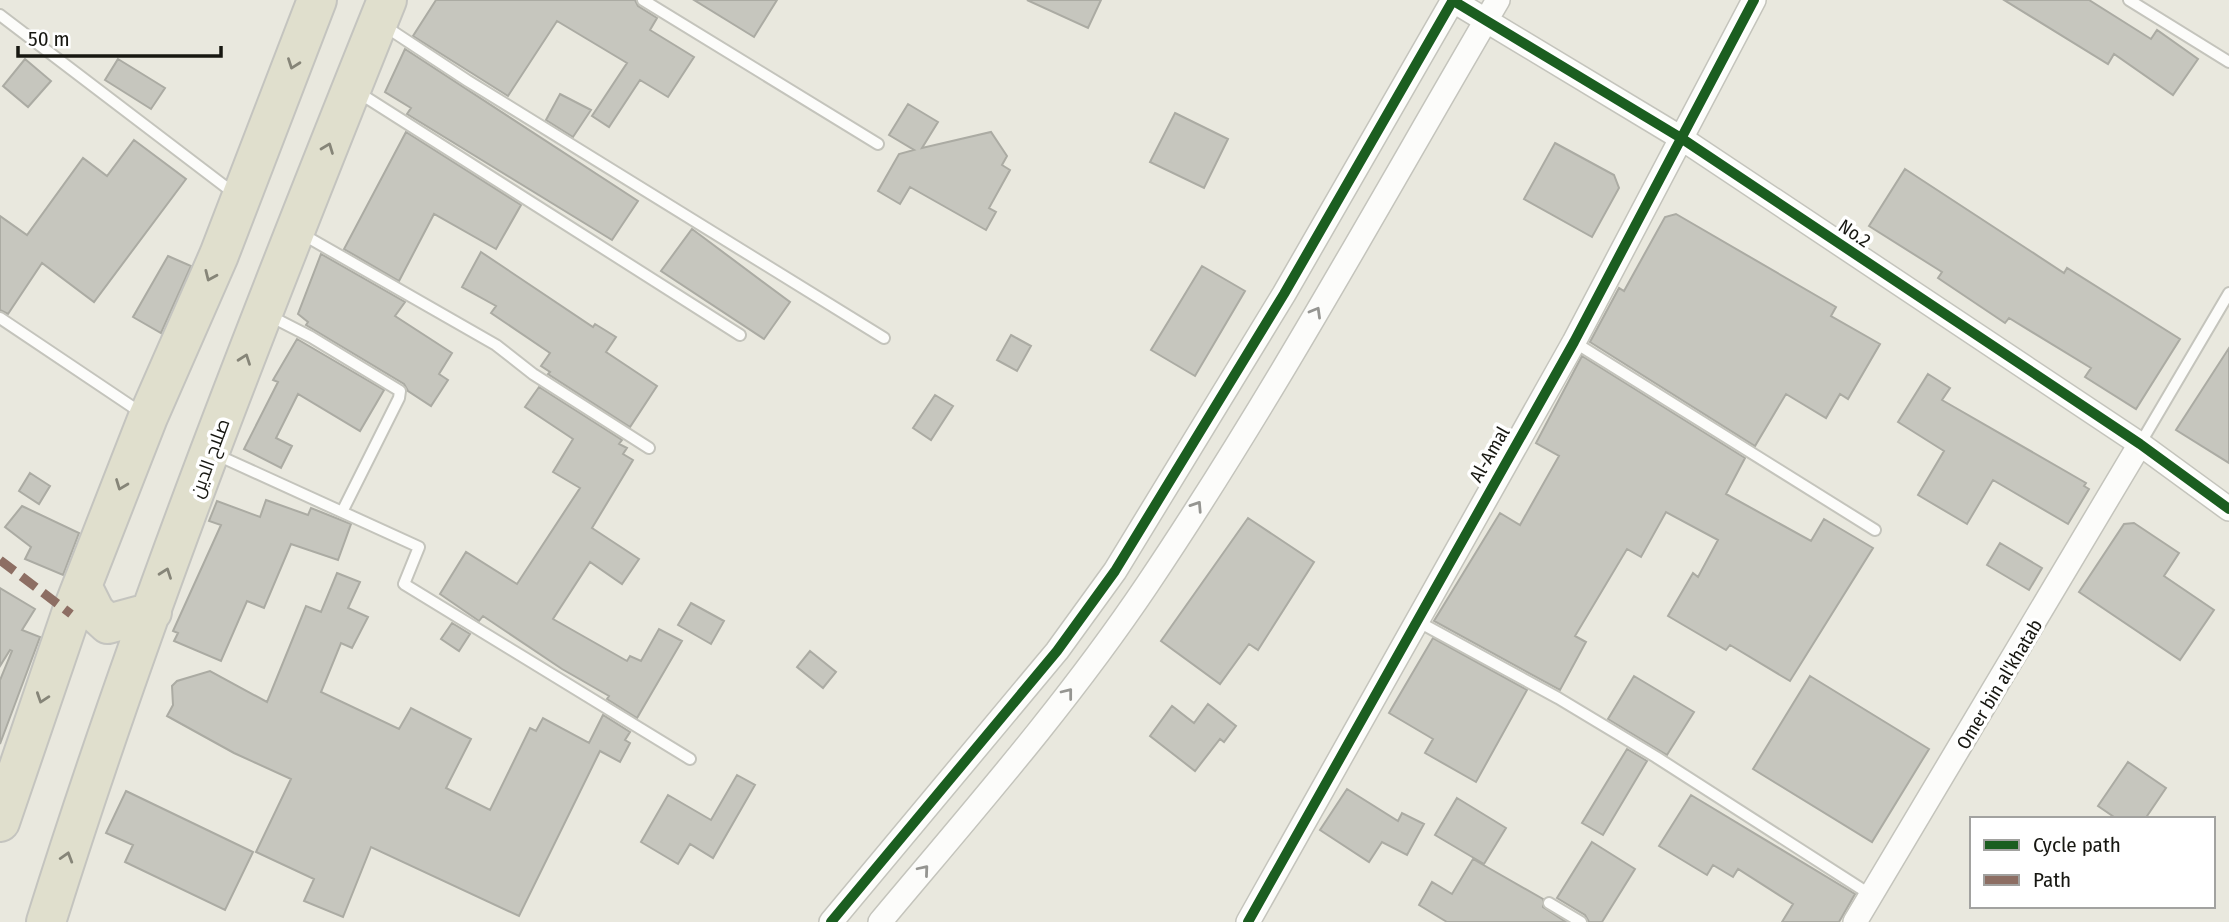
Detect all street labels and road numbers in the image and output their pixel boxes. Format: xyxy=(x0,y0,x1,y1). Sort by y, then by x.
street label: No.2 xyxy=(1834,214,1875,252)
street label: صلاح الدين xyxy=(185,415,236,502)
street label: Al-Amal xyxy=(1464,422,1514,486)
street label: Omer bin al'khatab xyxy=(1952,615,2047,754)

